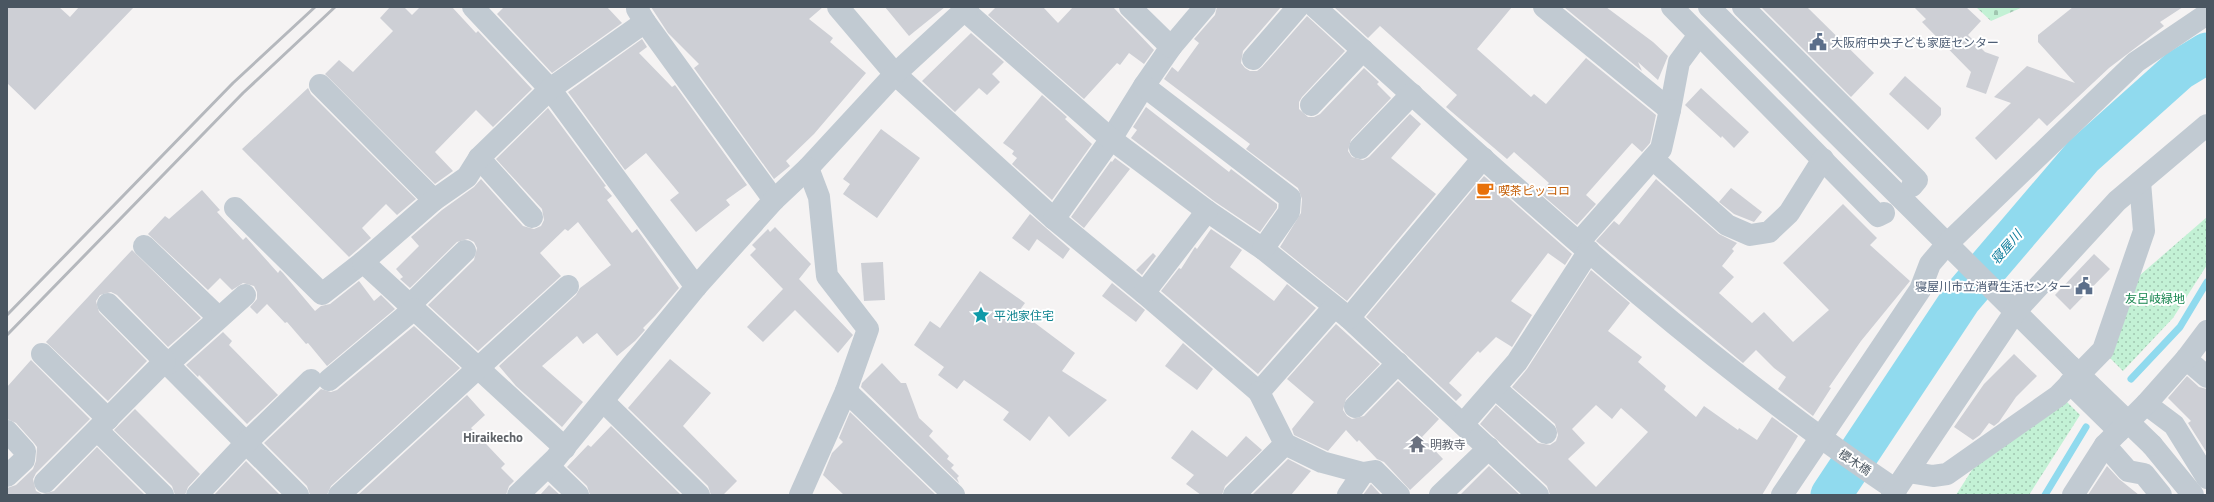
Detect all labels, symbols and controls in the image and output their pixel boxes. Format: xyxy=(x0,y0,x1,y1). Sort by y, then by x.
public building icon: 大阪府中央子ども家庭センター xyxy=(1808,32,1828,52)
place label: 大阪府中央子ども家庭センター xyxy=(1831,33,1999,52)
cafe icon: 喫茶ピッコロ xyxy=(1475,180,1495,200)
place label: 喫茶ピッコロ xyxy=(1498,181,1570,200)
water label: 寝屋川 xyxy=(1986,224,2028,268)
public building icon: 寝屋川市立消費生活センター xyxy=(2074,276,2094,296)
place label: 寝屋川市立消費生活センター xyxy=(1915,277,2071,296)
park label: 友呂岐緑地 xyxy=(2125,289,2185,308)
place icon: 平池家住宅 xyxy=(971,305,991,325)
place label: 平池家住宅 xyxy=(994,306,1054,325)
district label: Hiraikecho xyxy=(463,427,523,447)
temple icon: 明教寺 xyxy=(1407,434,1427,454)
place label: 明教寺 xyxy=(1430,435,1466,454)
street label: 櫻木橋 xyxy=(1835,444,1875,480)

